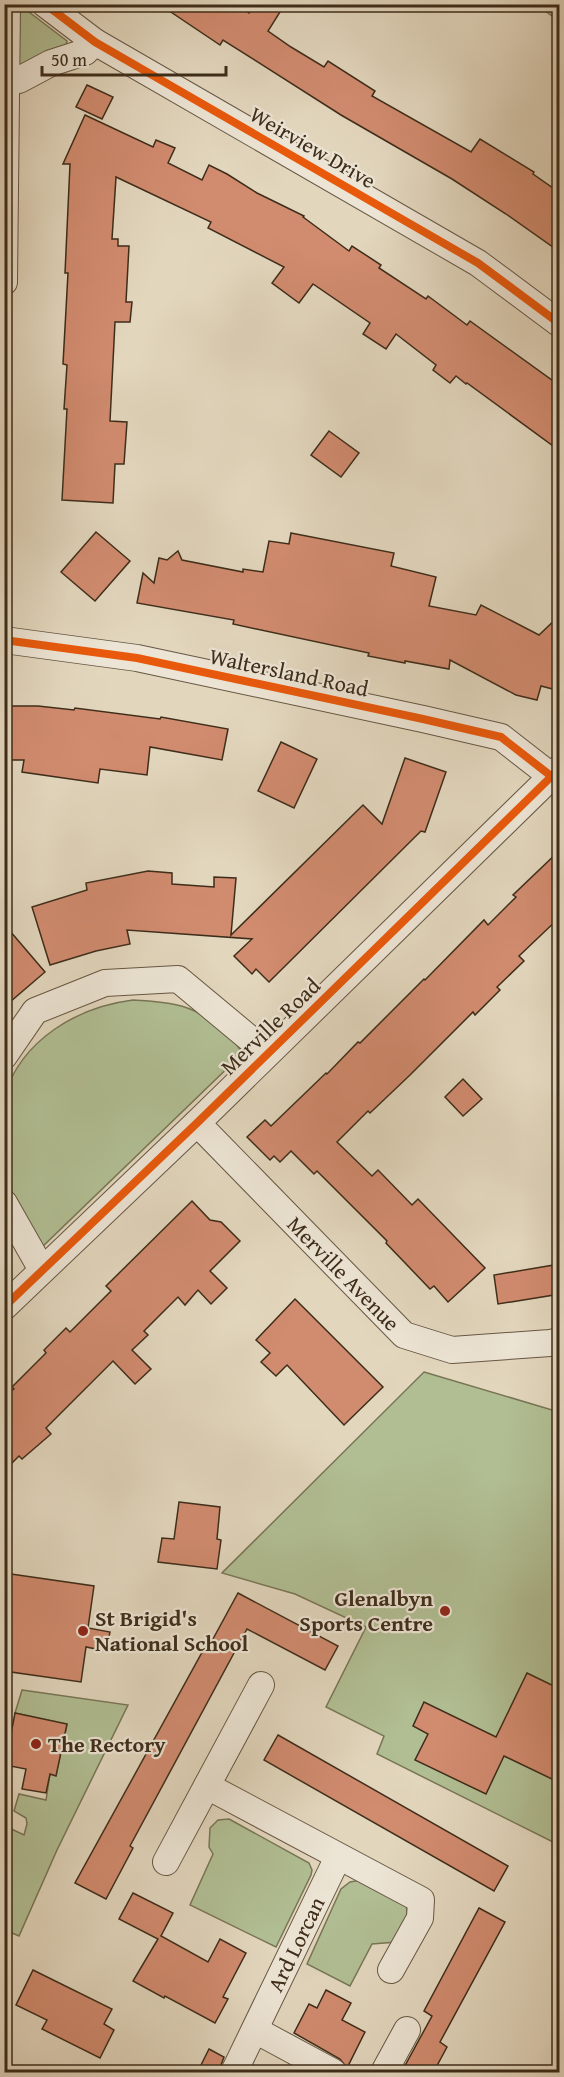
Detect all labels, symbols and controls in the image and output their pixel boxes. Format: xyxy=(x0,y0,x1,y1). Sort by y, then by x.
scale bar xyxy=(42,39,226,77)
text: 50 m xyxy=(51,46,87,73)
street label: Weirview Drive xyxy=(244,98,382,196)
street label: Waltersland Road xyxy=(207,640,372,705)
street label: Merville Road xyxy=(213,970,327,1082)
street label: Merville Avenue xyxy=(280,1208,407,1338)
place label: Glenalbyn Sports Centre xyxy=(299,1582,433,1639)
place label: St Brigid's National School xyxy=(95,1602,249,1659)
marker: Glenalbyn Sports Centre xyxy=(438,1604,452,1618)
marker: St Brigid's National School xyxy=(76,1624,90,1638)
place label: The Rectory xyxy=(48,1728,166,1760)
marker: The Rectory xyxy=(29,1737,43,1751)
street label: Ard Lorcan xyxy=(259,1891,333,1997)

